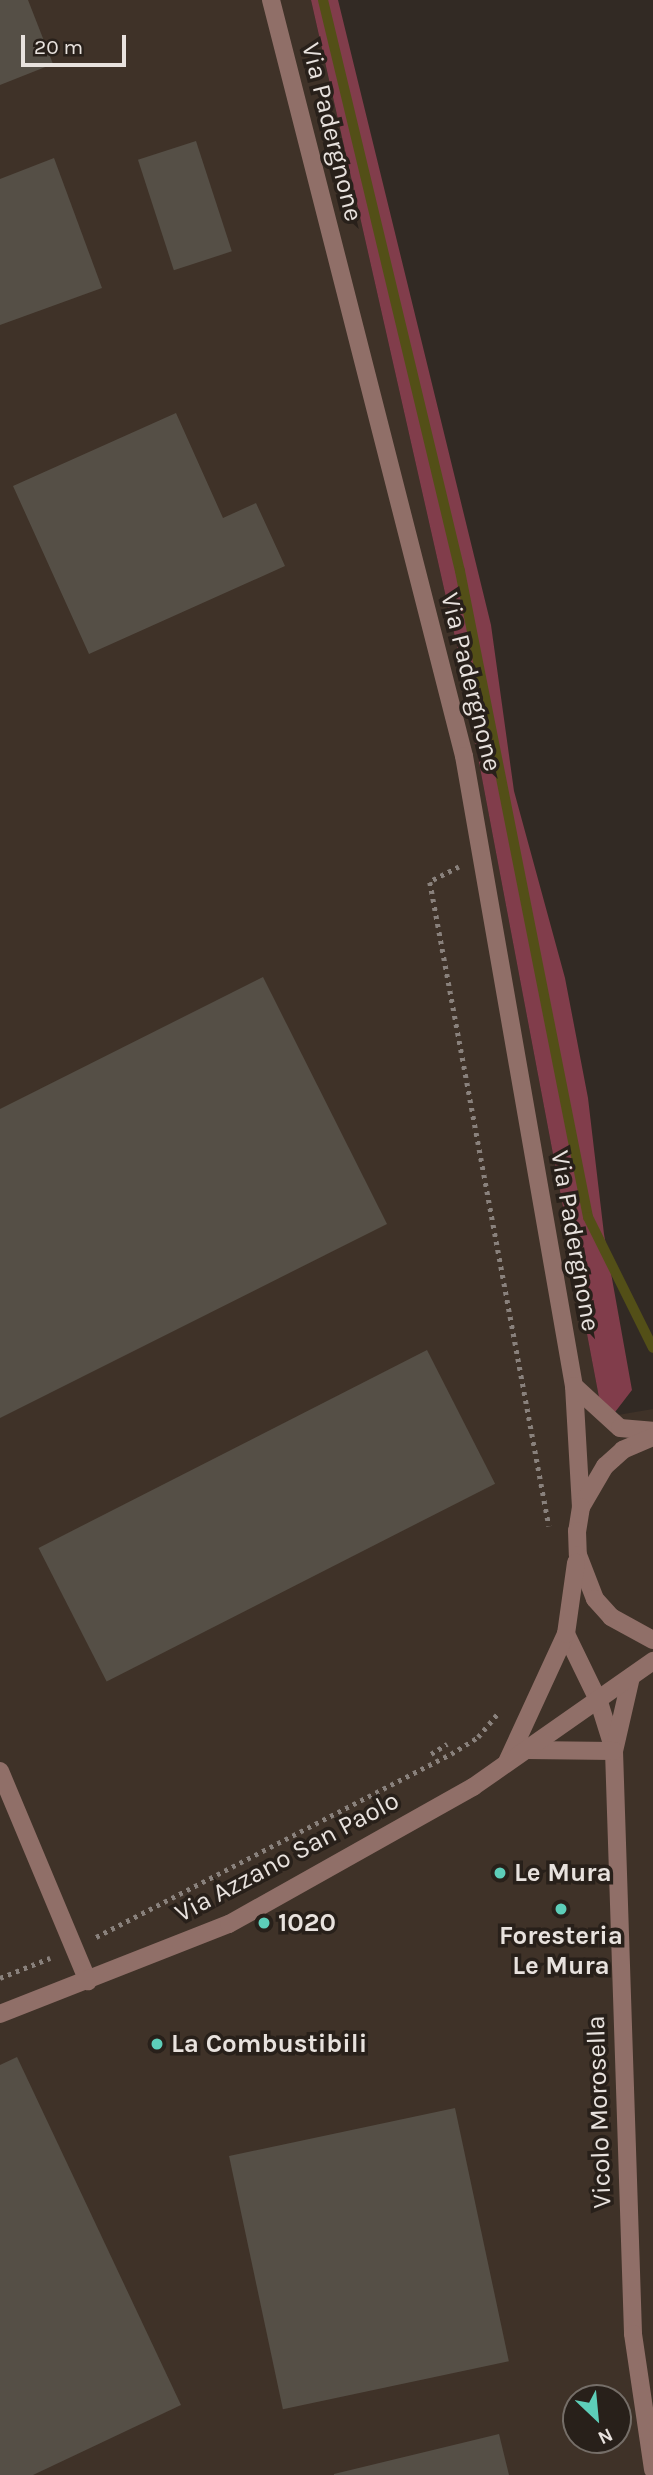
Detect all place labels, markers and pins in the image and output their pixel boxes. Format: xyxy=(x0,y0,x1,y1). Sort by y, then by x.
place label: Le Mura xyxy=(514,1857,612,1889)
marker: Le Mura xyxy=(492,1865,508,1881)
marker: Foresteria Le Mura xyxy=(553,1901,569,1917)
place label: 1020 xyxy=(278,1907,336,1939)
marker: 1020 xyxy=(256,1915,272,1931)
place label: Foresteria Le Mura xyxy=(499,1920,623,1982)
place label: La Combustibili xyxy=(171,2028,367,2060)
marker: La Combustibili xyxy=(149,2036,165,2052)

